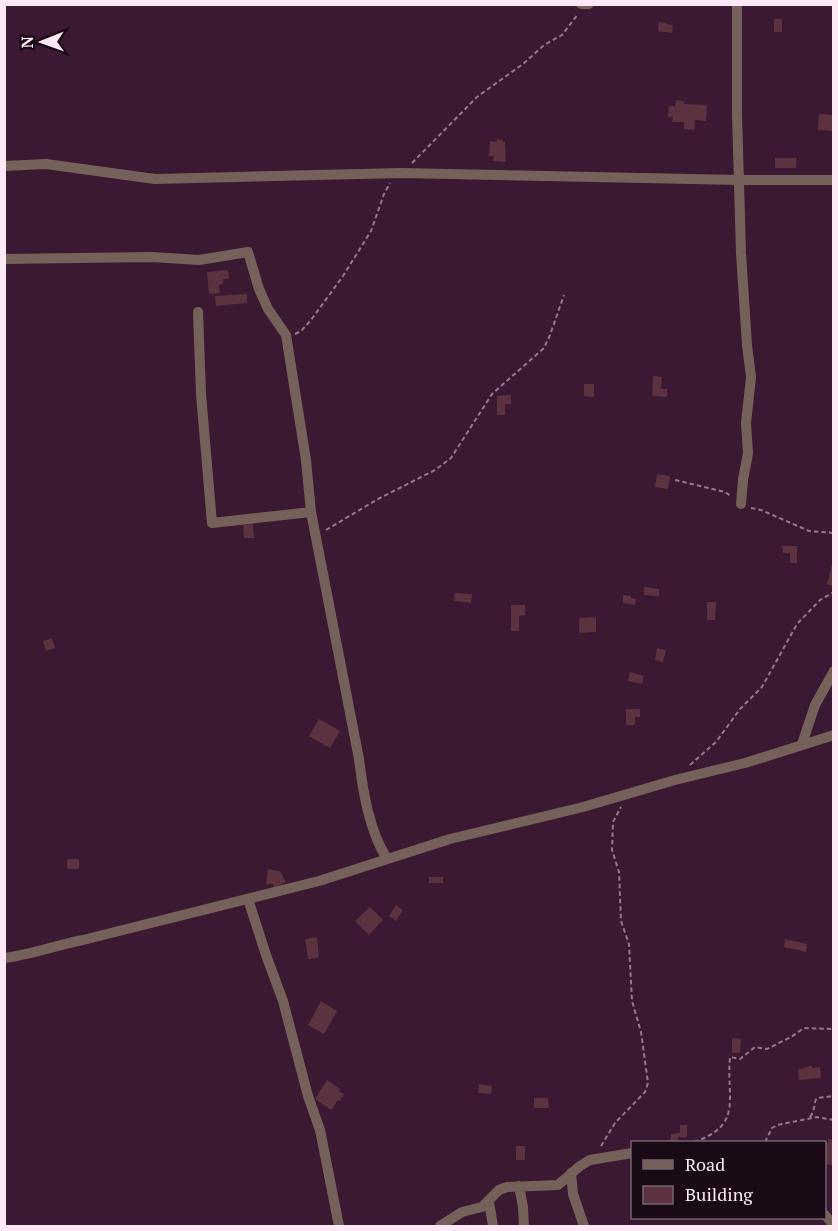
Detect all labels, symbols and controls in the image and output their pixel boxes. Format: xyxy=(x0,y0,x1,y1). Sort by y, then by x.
north arrow xyxy=(12,12,72,72)
text: N xyxy=(16,36,38,49)
legend xyxy=(631,1141,826,1219)
text: Road xyxy=(685,1152,725,1176)
text: Building xyxy=(685,1182,753,1206)

